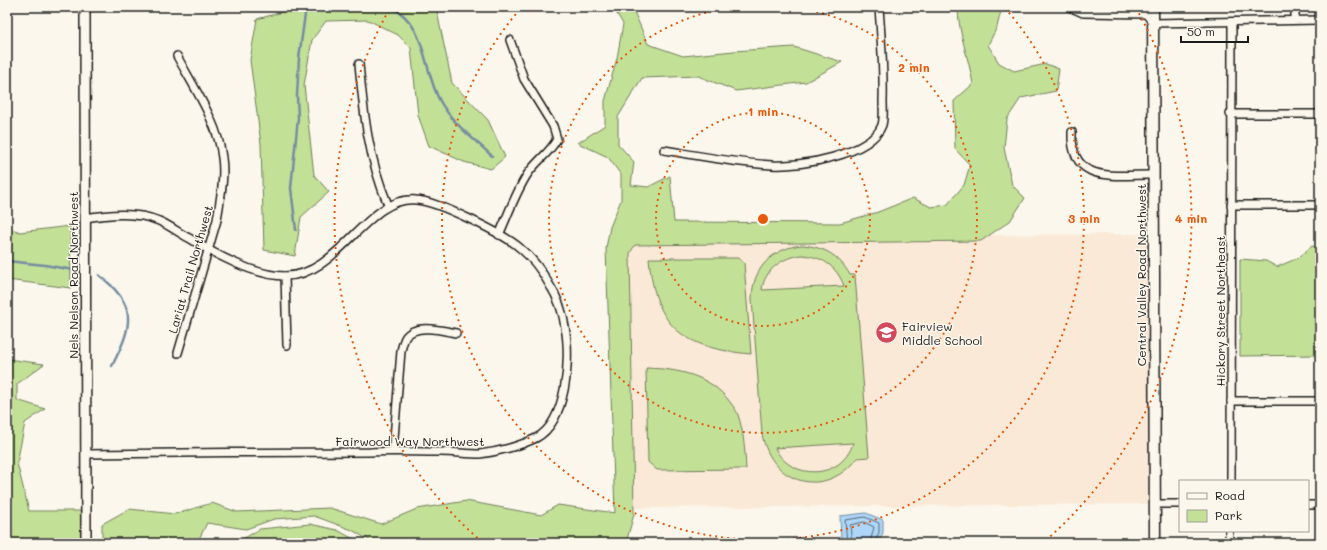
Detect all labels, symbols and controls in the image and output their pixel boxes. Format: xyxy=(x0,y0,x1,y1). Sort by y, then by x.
scale bar xyxy=(1181,18,1248,44)
text: 50 m xyxy=(1187,23,1215,39)
text: 2 min xyxy=(898,59,930,75)
text: 1 min xyxy=(748,103,778,119)
street label: Central Valley Road Northwest xyxy=(1133,184,1149,366)
street label: Nels Nelson Road Northwest xyxy=(65,191,81,359)
street label: Lariat Trail Northwest xyxy=(164,203,216,335)
text: 3 min xyxy=(1068,210,1100,226)
text: 4 min xyxy=(1175,210,1207,226)
centre of rings xyxy=(756,212,770,226)
street label: Hickory Street Northeast xyxy=(1212,236,1228,387)
place label: Fairview Middle School xyxy=(902,318,983,348)
school or university icon: Fairview Middle School xyxy=(874,320,900,346)
street label: Fairwood Way Northwest xyxy=(336,433,484,449)
legend xyxy=(1179,480,1309,532)
text: Road xyxy=(1215,487,1245,503)
text: Park xyxy=(1215,507,1242,523)

